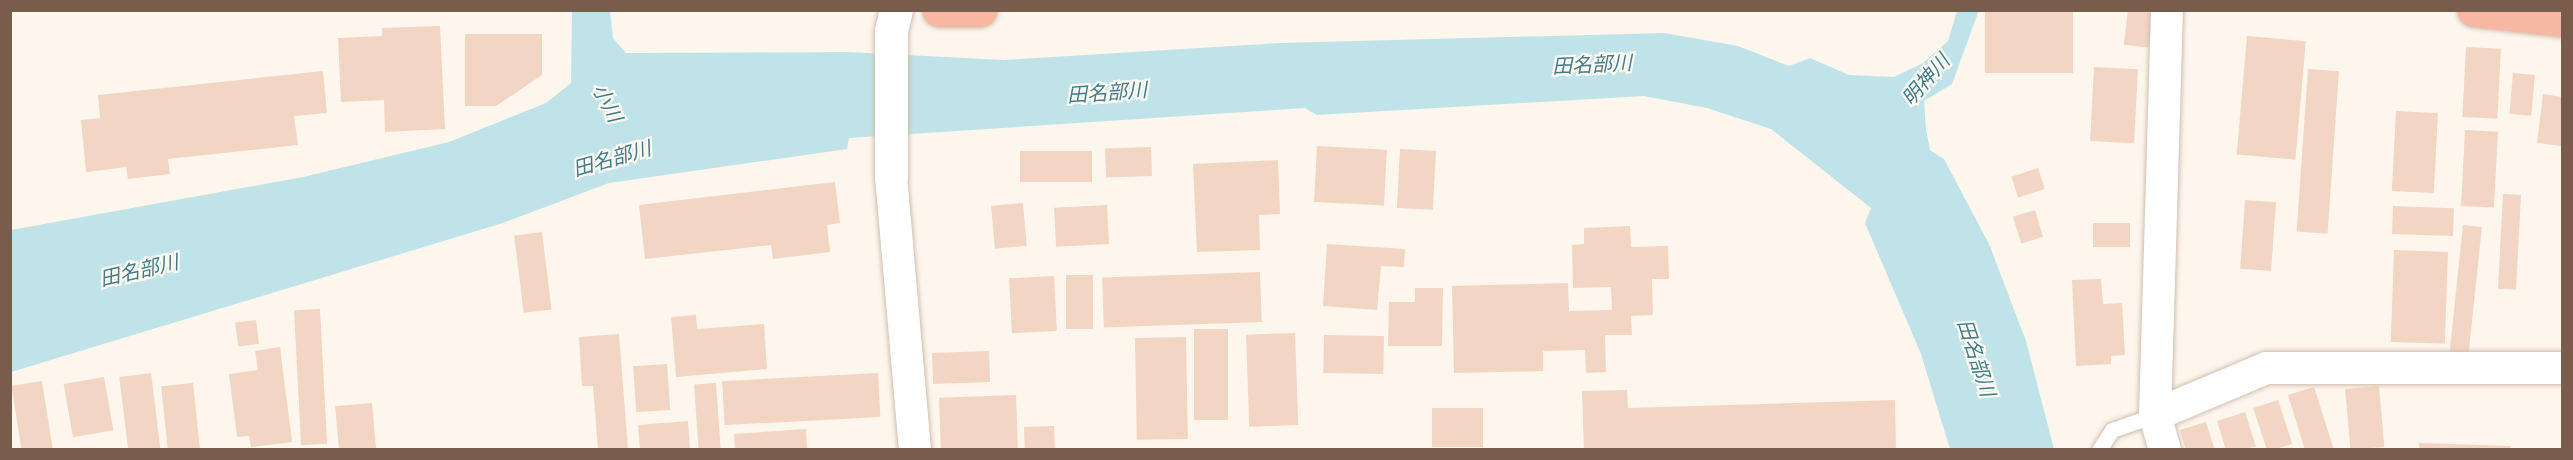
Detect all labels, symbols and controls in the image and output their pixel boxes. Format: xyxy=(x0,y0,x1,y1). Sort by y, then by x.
water label: 明神川 xyxy=(1897,49,1955,111)
water label: 田名部川 xyxy=(1551,51,1633,79)
water label: 田名部川 xyxy=(1066,78,1148,108)
water label: 小川 xyxy=(587,80,627,126)
water label: 田名部川 xyxy=(570,136,654,182)
water label: 田名部川 xyxy=(97,250,181,292)
water label: 田名部川 xyxy=(1952,316,2000,400)

